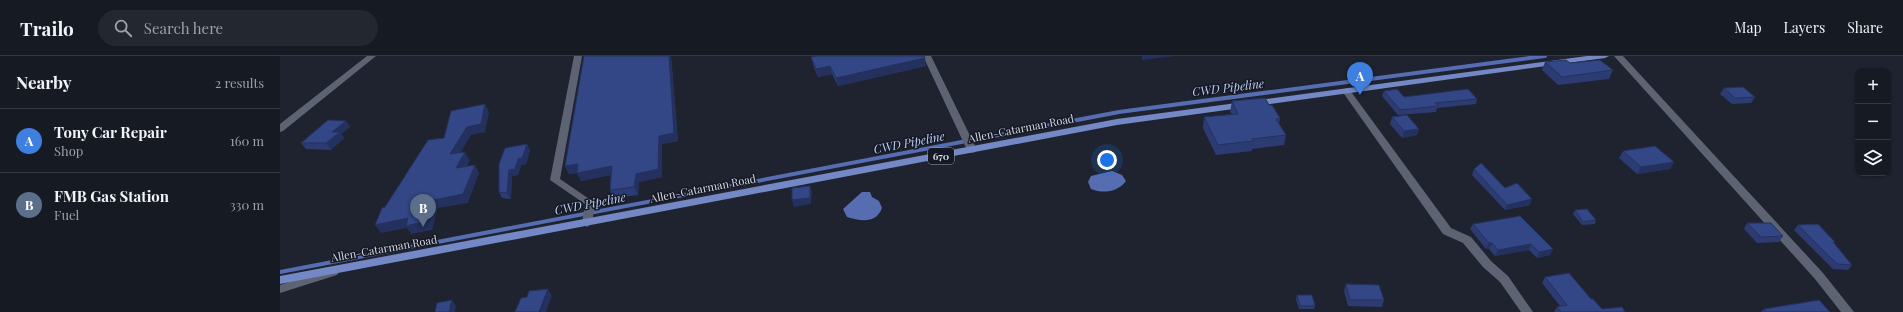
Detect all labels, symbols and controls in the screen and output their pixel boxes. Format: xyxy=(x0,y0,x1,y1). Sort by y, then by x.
search box xyxy=(98,10,378,46)
text: Trailo xyxy=(20,15,74,41)
icon: search xyxy=(112,17,134,39)
text: Search here xyxy=(144,18,223,38)
text: Map xyxy=(1734,18,1762,37)
text: Layers xyxy=(1784,18,1825,37)
text: Share xyxy=(1847,18,1883,37)
pin: A xyxy=(1347,62,1373,95)
map controls xyxy=(1855,68,1891,176)
button: + xyxy=(1855,68,1891,104)
text: Nearby xyxy=(16,71,71,93)
text: 2 results xyxy=(215,74,264,91)
water label: CWD Pipeline xyxy=(1191,75,1265,99)
button: − xyxy=(1855,104,1891,140)
street label: Allen-Catarman Road xyxy=(966,110,1076,146)
text: Tony Car Repair xyxy=(54,122,167,142)
water label: CWD Pipeline xyxy=(872,127,946,157)
text: A xyxy=(25,132,33,149)
text: 160 m xyxy=(230,132,264,149)
button: layers xyxy=(1855,140,1891,176)
text: Shop xyxy=(54,142,83,159)
road number: 670 xyxy=(928,148,954,164)
your location xyxy=(1097,150,1117,170)
street label: Allen-Catarman Road xyxy=(648,170,758,206)
text: FMB Gas Station xyxy=(54,186,169,206)
water label: CWD Pipeline xyxy=(553,188,627,218)
pin: B xyxy=(410,194,436,227)
text: B xyxy=(25,196,33,213)
text: 330 m xyxy=(230,196,264,213)
text: Fuel xyxy=(54,206,79,223)
street label: Allen-Catarman Road xyxy=(329,231,439,265)

